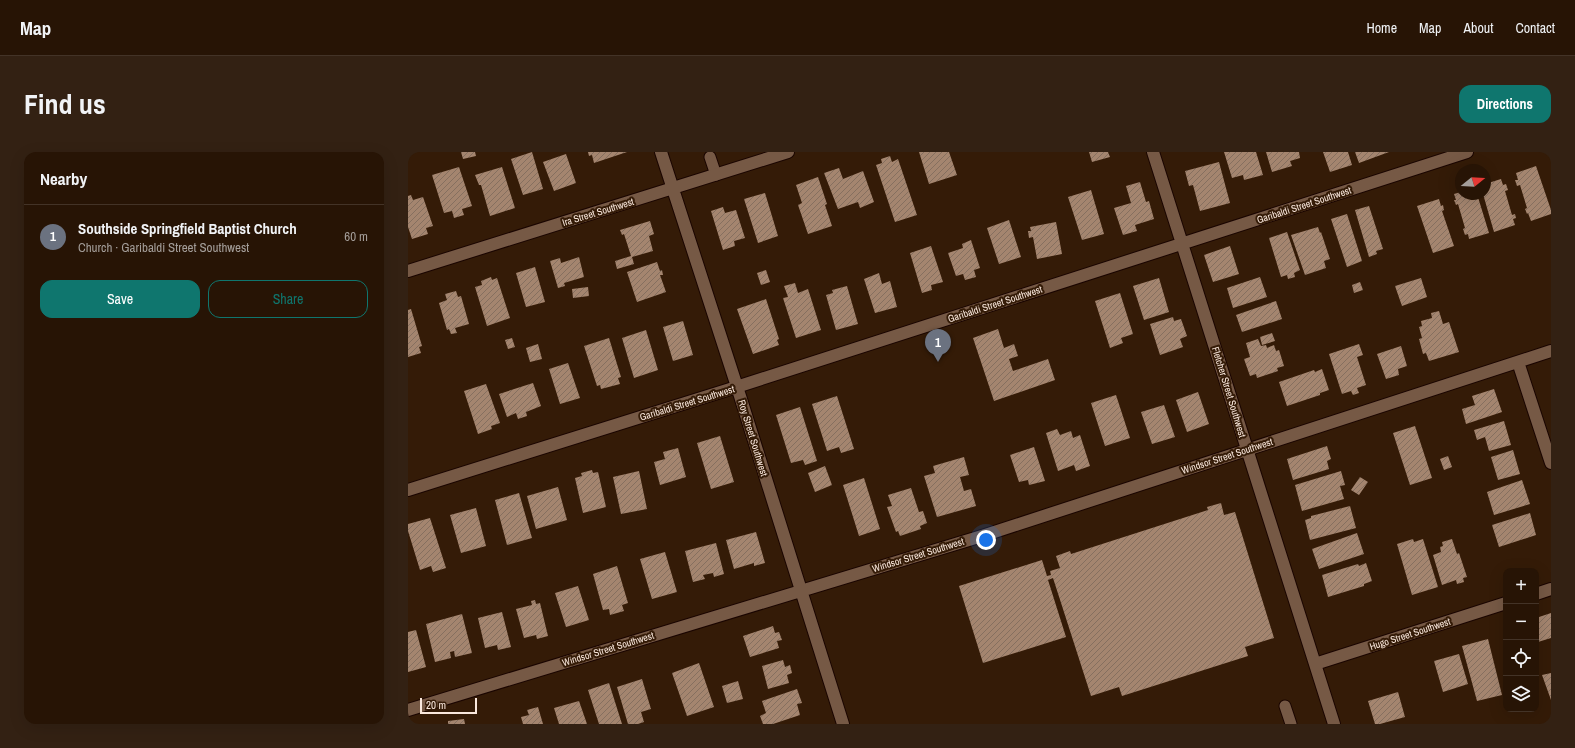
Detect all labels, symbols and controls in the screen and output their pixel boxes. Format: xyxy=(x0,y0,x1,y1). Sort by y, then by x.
text: Map xyxy=(20,15,51,41)
text: Home xyxy=(1366,19,1397,37)
text: Map xyxy=(1419,19,1441,37)
text: About xyxy=(1463,19,1493,37)
text: Contact xyxy=(1515,19,1555,37)
text: Find us xyxy=(24,85,106,123)
button: Directions xyxy=(1459,85,1551,123)
north arrow xyxy=(1455,164,1491,200)
text: Nearby xyxy=(40,167,87,190)
street label: Garibaldi Street Southwest xyxy=(1255,183,1354,226)
street label: Ira Street Southwest xyxy=(561,195,636,229)
text: Southside Springfield Baptist Church xyxy=(78,218,297,239)
text: 1 xyxy=(50,228,56,245)
text: 60 m xyxy=(344,228,368,245)
text: Church · Garibaldi Street Southwest xyxy=(78,239,249,256)
button: Save xyxy=(40,280,200,318)
button: Share xyxy=(208,280,368,318)
street label: Garibaldi Street Southwest xyxy=(946,282,1045,325)
pin: 1 xyxy=(925,329,951,362)
street label: Fletcher Street Southwest xyxy=(1209,345,1249,440)
street label: Garibaldi Street Southwest xyxy=(638,382,737,424)
street label: Roy Street Southwest xyxy=(735,398,771,479)
street label: Windsor Street Southwest xyxy=(1180,435,1275,477)
your location xyxy=(976,530,996,550)
street label: Windsor Street Southwest xyxy=(871,535,966,575)
map controls xyxy=(1503,568,1539,712)
button: + xyxy=(1503,568,1539,604)
button: − xyxy=(1503,604,1539,640)
street label: Hugo Street Southwest xyxy=(1368,615,1453,653)
street label: Windsor Street Southwest xyxy=(561,629,656,669)
button: locate xyxy=(1503,640,1539,676)
button: layers xyxy=(1503,676,1539,712)
scale bar xyxy=(420,696,477,715)
text: 20 m xyxy=(426,698,446,712)

